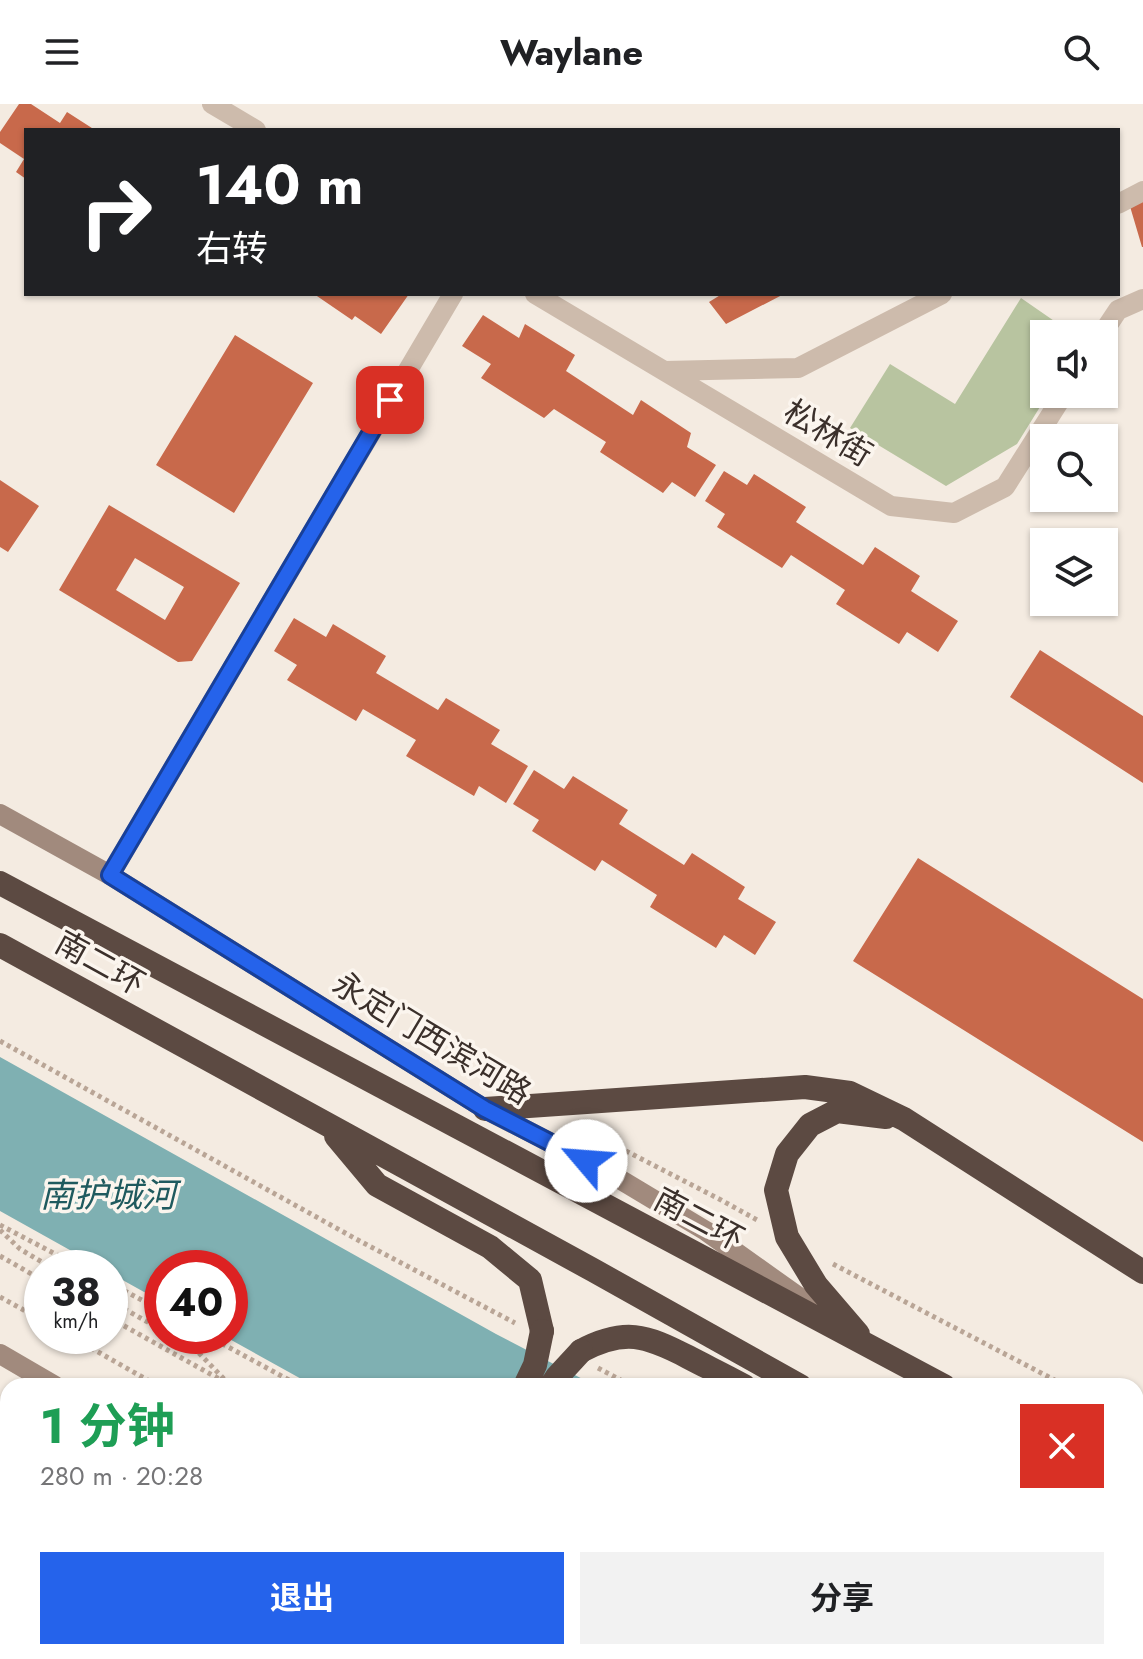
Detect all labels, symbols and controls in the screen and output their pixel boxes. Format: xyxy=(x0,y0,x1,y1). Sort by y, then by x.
text: Waylane xyxy=(500,26,643,78)
icon: menu xyxy=(40,30,84,74)
icon: search xyxy=(1059,30,1103,74)
text: 140 m xyxy=(196,144,363,225)
icon: right xyxy=(64,160,168,264)
text: 右转 xyxy=(196,222,268,274)
map controls xyxy=(1030,320,1118,616)
button: sound xyxy=(1030,320,1118,408)
pin xyxy=(356,366,424,434)
icon: arrive xyxy=(368,378,412,422)
street label: 松林街 xyxy=(775,389,881,477)
button: search xyxy=(1030,424,1118,512)
button: layers xyxy=(1030,528,1118,616)
street label: 南二环 xyxy=(47,920,153,1006)
street label: 永定门西滨河路 xyxy=(324,961,540,1115)
position arrow xyxy=(544,1119,628,1203)
water label: 南护城河 xyxy=(40,1171,182,1220)
street label: 南二环 xyxy=(646,1176,752,1262)
speed limit sign: 40 xyxy=(144,1250,248,1354)
text: 38 xyxy=(51,1263,101,1321)
text: km/h xyxy=(53,1307,99,1336)
text: 1 分钟 xyxy=(40,1392,175,1461)
button: close xyxy=(1020,1404,1104,1488)
text: 280 m · 20:28 xyxy=(40,1457,203,1495)
button: 退出 xyxy=(40,1552,564,1644)
button: 分享 xyxy=(580,1552,1104,1644)

